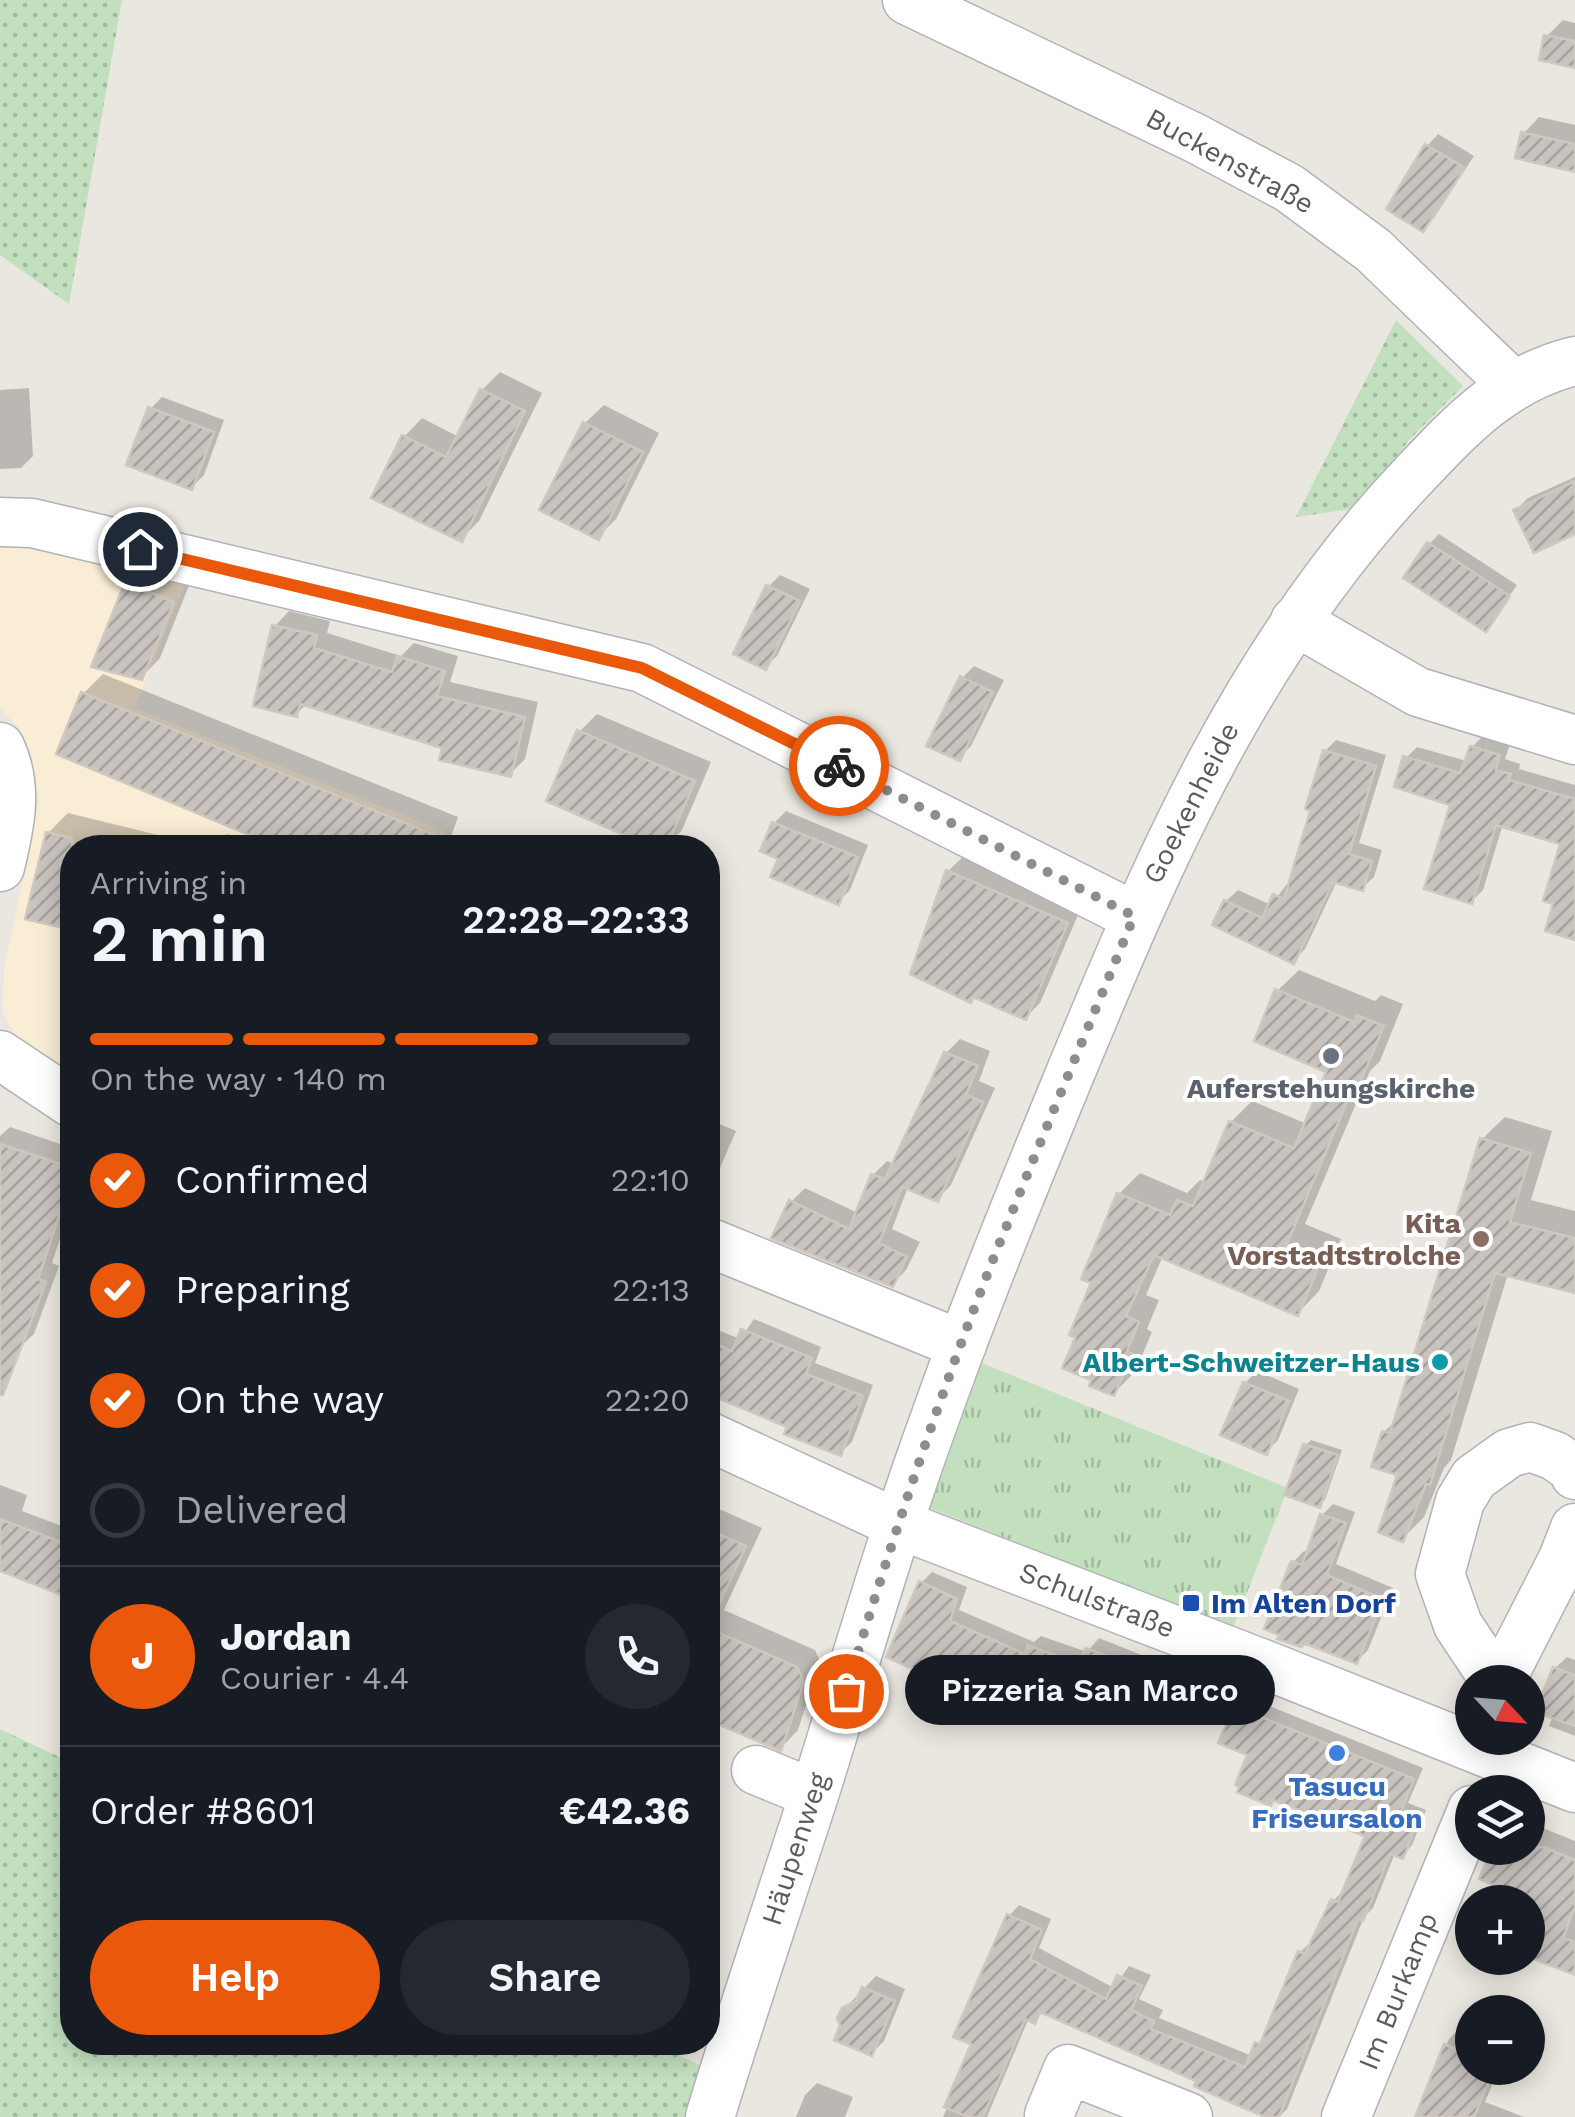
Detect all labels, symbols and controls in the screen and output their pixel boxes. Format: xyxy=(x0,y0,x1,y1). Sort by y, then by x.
street label: Buckenstraße xyxy=(1140,101,1320,221)
pin xyxy=(98,507,183,592)
icon: home xyxy=(113,522,168,577)
courier xyxy=(789,716,889,816)
street label: Goekenheide xyxy=(1136,717,1246,889)
icon: bike xyxy=(812,739,867,794)
text: Arriving in xyxy=(90,864,247,902)
text: 22:28–22:33 xyxy=(462,898,690,942)
text: 2 min xyxy=(90,901,268,977)
marker: Auferstehungskirche xyxy=(1320,1045,1342,1067)
text: On the way · 140 m xyxy=(90,1060,387,1098)
place label: Auferstehungskirche xyxy=(1187,1072,1475,1105)
icon: check xyxy=(90,1153,145,1208)
text: Confirmed xyxy=(175,1158,370,1202)
text: 22:10 xyxy=(611,1161,690,1199)
place label: Kita Vorstadtstrolche xyxy=(1227,1207,1462,1272)
marker: Kita Vorstadtstrolche xyxy=(1470,1228,1492,1250)
icon: check xyxy=(90,1263,145,1318)
text: Preparing xyxy=(175,1268,350,1312)
text: 22:13 xyxy=(612,1271,690,1309)
place label: Albert-Schweitzer-Haus xyxy=(1083,1346,1420,1379)
marker: Albert-Schweitzer-Haus xyxy=(1429,1351,1451,1373)
icon: check xyxy=(90,1373,145,1428)
text: On the way xyxy=(175,1378,384,1422)
text: 22:20 xyxy=(605,1381,690,1419)
text: Delivered xyxy=(175,1488,348,1532)
street label: Schulstraße xyxy=(1015,1555,1179,1645)
place label: Im Alten Dorf xyxy=(1211,1587,1396,1620)
marker: Im Alten Dorf xyxy=(1180,1592,1202,1614)
button: phone xyxy=(585,1604,690,1709)
text: Jordan xyxy=(220,1615,352,1659)
text: J xyxy=(131,1634,154,1678)
pin xyxy=(804,1649,889,1734)
callout: Pizzeria San Marco xyxy=(906,1656,1276,1726)
text: Courier · 4.4 xyxy=(220,1659,409,1697)
icon: bag xyxy=(819,1664,874,1719)
north arrow xyxy=(1455,1665,1545,1755)
map controls xyxy=(1455,1665,1545,2085)
text: Pizzeria San Marco xyxy=(941,1671,1239,1709)
marker: Tasucu Friseursalon xyxy=(1326,1742,1348,1764)
street label: Häupenweg xyxy=(755,1769,835,1929)
place label: Tasucu Friseursalon xyxy=(1251,1770,1423,1835)
button: layers xyxy=(1455,1775,1545,1865)
text: Order #8601 xyxy=(90,1789,316,1833)
text: €42.36 xyxy=(560,1789,690,1833)
button: + xyxy=(1455,1885,1545,1975)
street label: Im Burkamp xyxy=(1351,1907,1445,2075)
button: Help xyxy=(90,1920,380,2035)
button: Share xyxy=(400,1920,690,2035)
button: − xyxy=(1455,1995,1545,2085)

